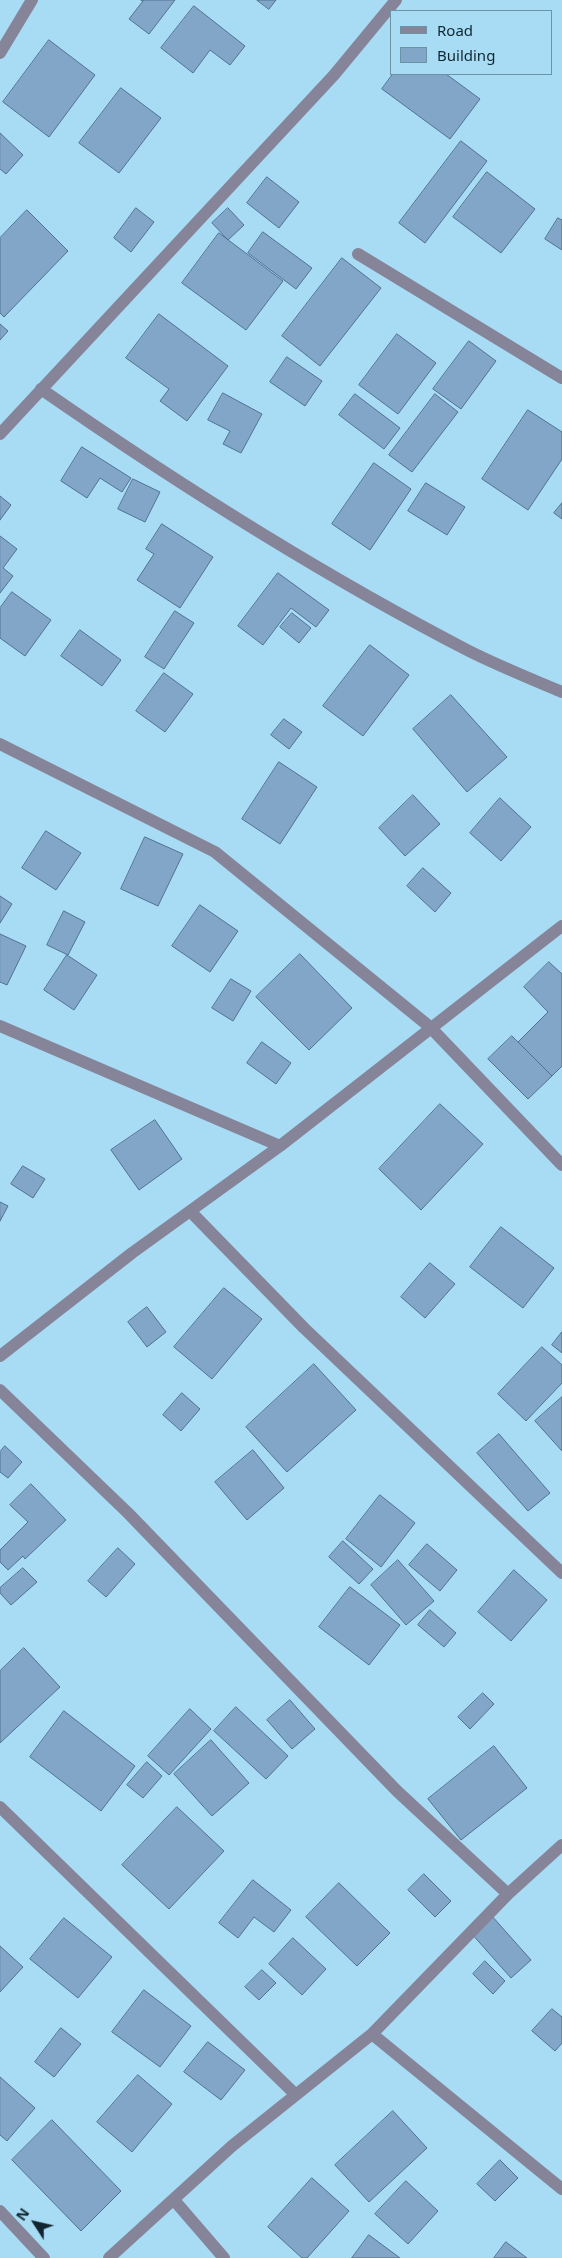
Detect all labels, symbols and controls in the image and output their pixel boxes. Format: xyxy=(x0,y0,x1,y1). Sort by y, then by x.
legend xyxy=(390,10,552,75)
text: Road xyxy=(437,20,473,40)
text: Building xyxy=(437,45,495,65)
north arrow xyxy=(10,2198,60,2248)
text: N xyxy=(11,2204,33,2224)

